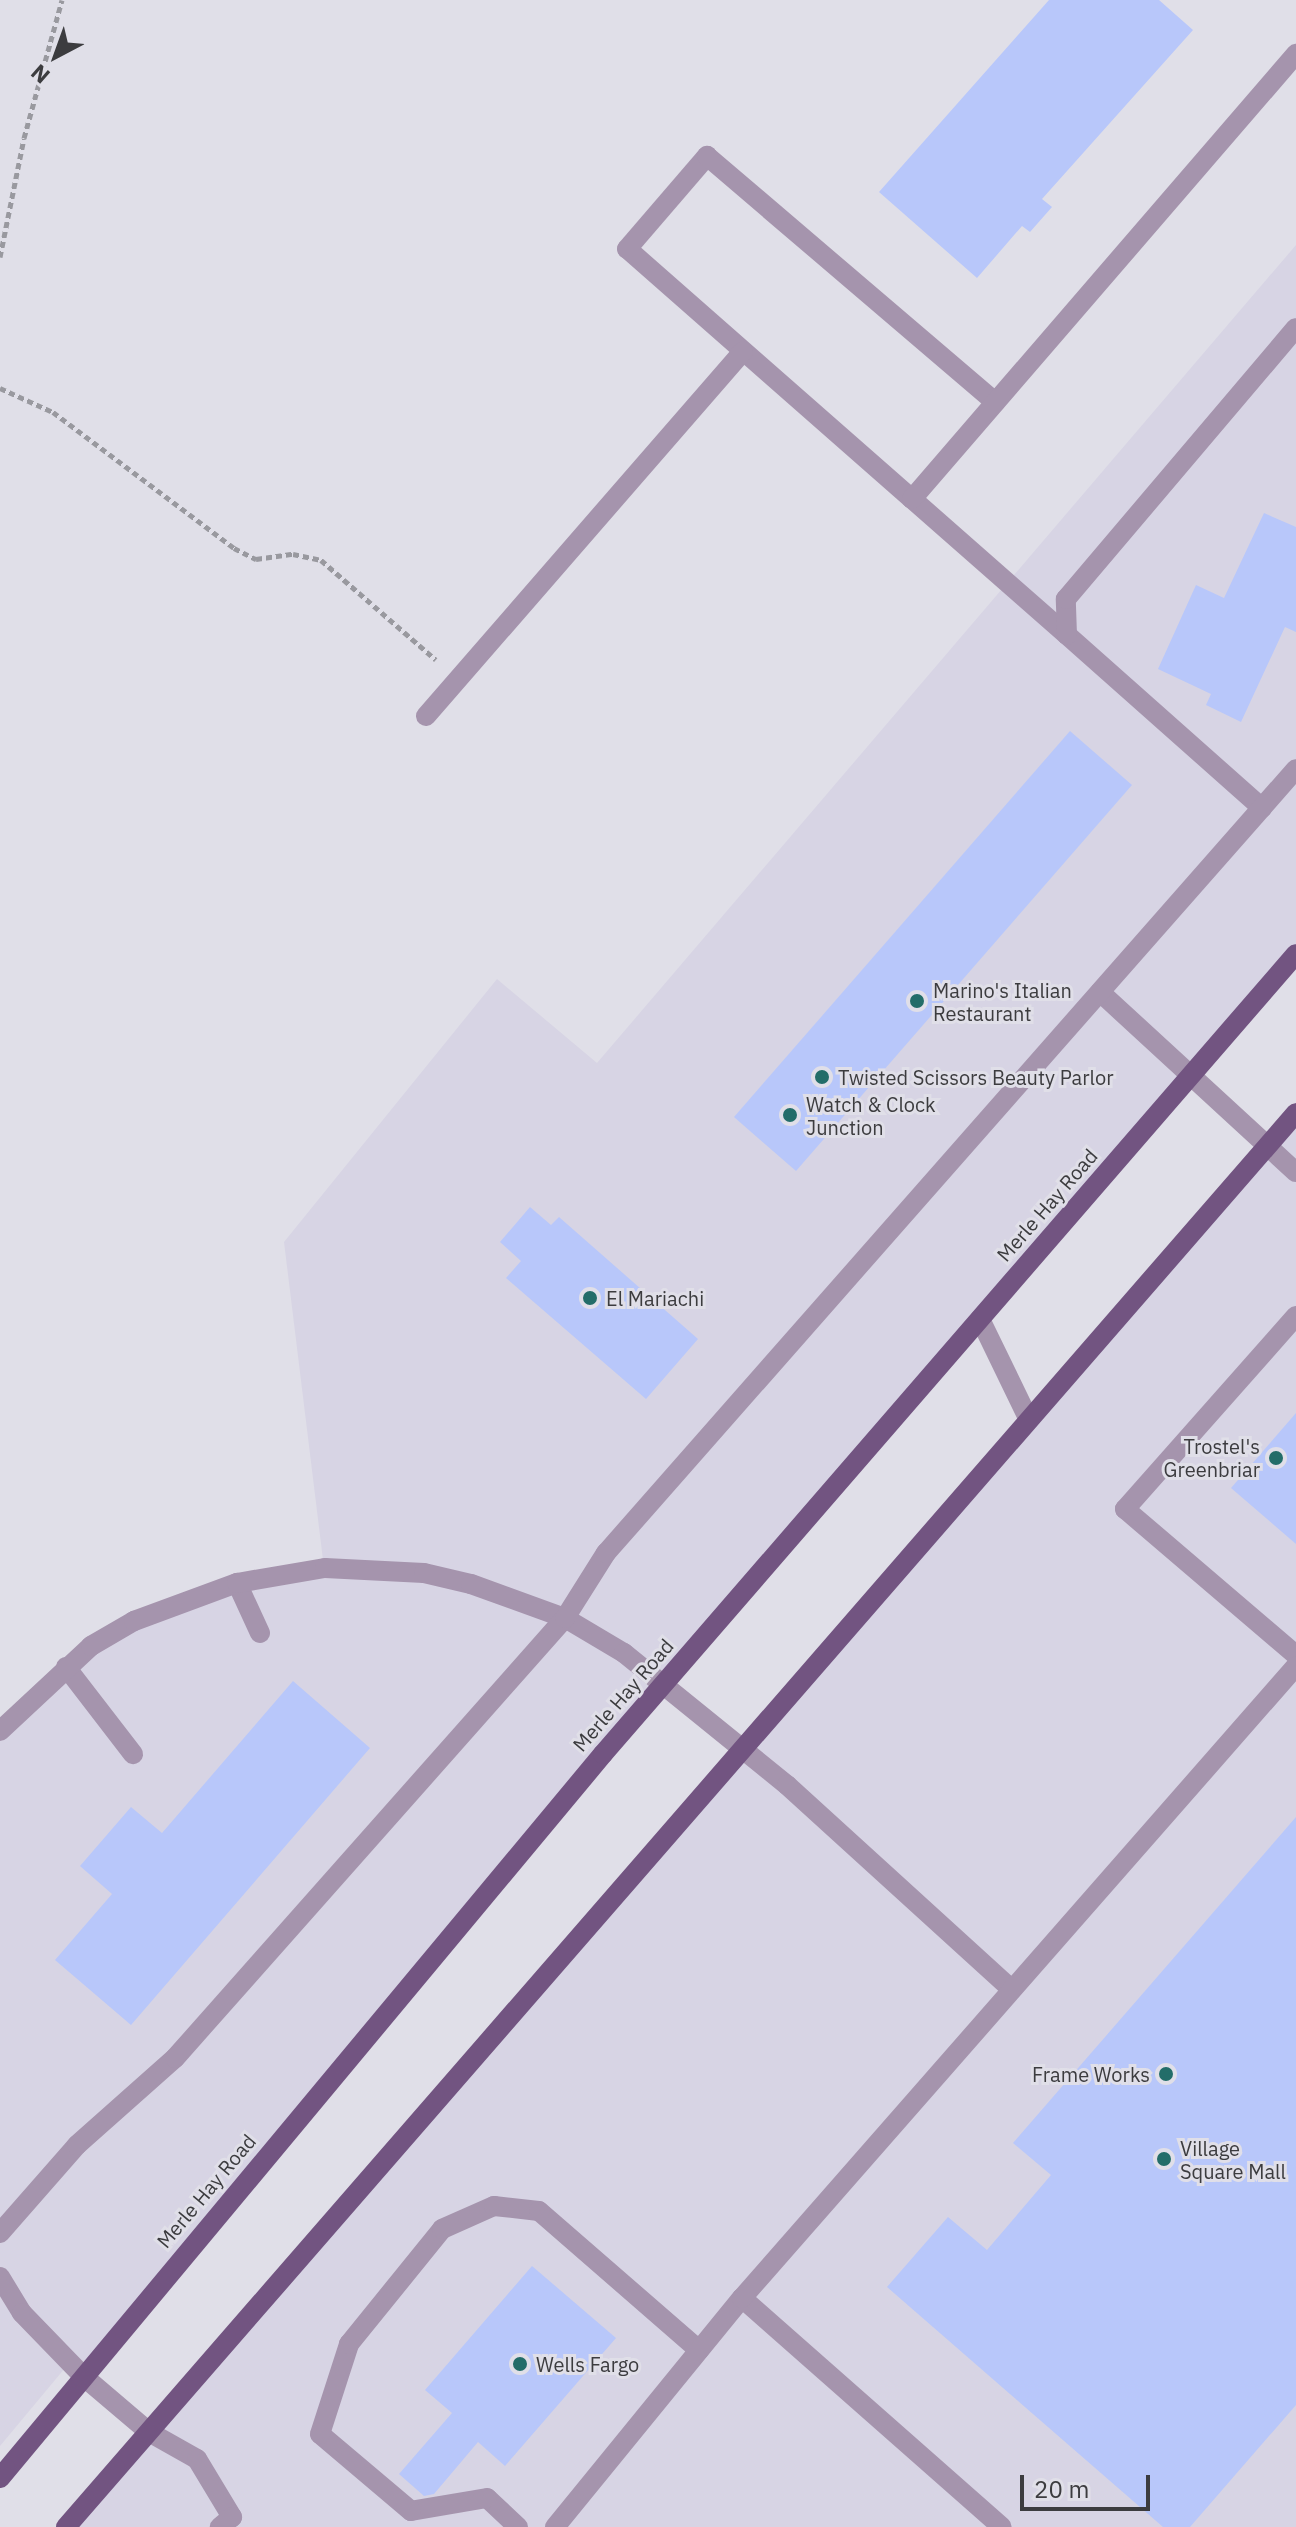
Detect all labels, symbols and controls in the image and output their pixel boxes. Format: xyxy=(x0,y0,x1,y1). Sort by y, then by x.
north arrow xyxy=(16,16,96,96)
text: N xyxy=(24,58,55,91)
place label: Marino's Italian Restaurant xyxy=(933,978,1072,1025)
marker: Marino's Italian Restaurant xyxy=(908,992,926,1010)
place label: Twisted Scissors Beauty Parlor xyxy=(838,1065,1114,1089)
marker: Twisted Scissors Beauty Parlor xyxy=(813,1068,831,1086)
place label: Watch & Clock Junction xyxy=(806,1092,936,1139)
marker: Watch & Clock Junction xyxy=(781,1106,799,1124)
street label: Merle Hay Road xyxy=(992,1144,1102,1266)
place label: El Mariachi xyxy=(606,1286,704,1310)
marker: El Mariachi xyxy=(581,1289,599,1307)
place label: Trostel's Greenbriar xyxy=(1164,1434,1260,1481)
marker: Trostel's Greenbriar xyxy=(1267,1449,1285,1467)
street label: Merle Hay Road xyxy=(568,1634,678,1756)
place label: Frame Works xyxy=(1032,2062,1150,2086)
marker: Frame Works xyxy=(1157,2065,1175,2083)
street label: Merle Hay Road xyxy=(151,2129,261,2253)
place label: Village Square Mall xyxy=(1180,2136,1286,2183)
marker: Village Square Mall xyxy=(1155,2150,1173,2168)
place label: Wells Fargo xyxy=(536,2352,639,2376)
marker: Wells Fargo xyxy=(511,2355,529,2373)
scale bar xyxy=(1024,2459,1154,2509)
text: 20 m xyxy=(1034,2473,1089,2505)

